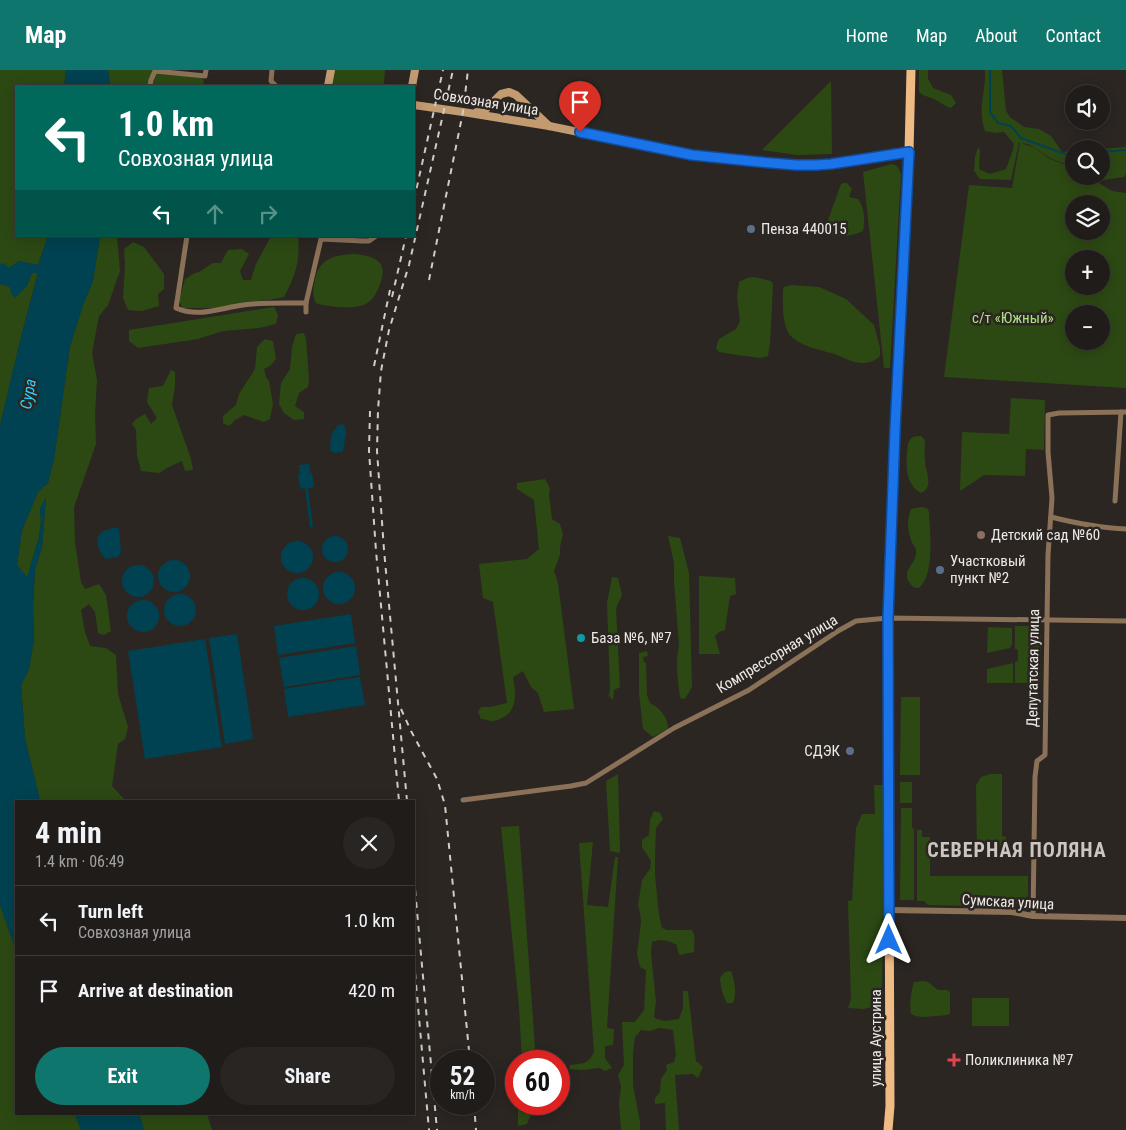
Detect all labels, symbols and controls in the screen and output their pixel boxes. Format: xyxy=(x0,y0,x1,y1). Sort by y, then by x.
text: Map xyxy=(25,21,66,49)
text: Home xyxy=(846,25,888,46)
text: Map xyxy=(916,25,947,46)
text: About xyxy=(975,25,1017,46)
text: Contact xyxy=(1045,25,1101,46)
pin xyxy=(559,81,601,132)
street label: Совхозная улица xyxy=(432,85,540,119)
map controls xyxy=(1065,85,1110,350)
button: sound xyxy=(1065,85,1110,130)
icon: arrive xyxy=(566,88,594,116)
text: 1.0 km xyxy=(118,104,214,145)
icon: left xyxy=(35,105,100,170)
button: search xyxy=(1065,140,1110,185)
text: Совхозная улица xyxy=(118,146,274,171)
button: layers xyxy=(1065,195,1110,240)
icon: left xyxy=(148,200,176,228)
icon: ahead xyxy=(201,200,229,228)
icon: right xyxy=(254,200,282,228)
place label: Пенза 440015 xyxy=(761,220,847,238)
marker: Пенза 440015 xyxy=(745,223,757,235)
button: + xyxy=(1065,250,1110,295)
button: − xyxy=(1065,305,1110,350)
park label: с/т «Южный» xyxy=(972,309,1054,327)
water label: Сура xyxy=(16,377,40,411)
place label: Детский сад №60 xyxy=(991,526,1100,544)
marker: Детский сад №60 xyxy=(975,529,987,541)
place label: Участковый пункт №2 xyxy=(950,552,1026,587)
marker: Участковый пункт №2 xyxy=(934,564,946,576)
street label: Депутатская улица xyxy=(1023,609,1043,727)
street label: Компрессорная улица xyxy=(713,611,841,697)
place label: База №6, №7 xyxy=(591,629,672,647)
marker: База №6, №7 xyxy=(575,632,587,644)
place label: СДЭК xyxy=(804,742,841,760)
marker: СДЭК xyxy=(844,745,856,757)
text: 4 min xyxy=(35,815,102,850)
button: close xyxy=(343,817,395,869)
district label: СЕВЕРНАЯ ПОЛЯНА xyxy=(927,838,1107,862)
text: 1.4 km · 06:49 xyxy=(35,852,125,871)
street label: Сумская улица xyxy=(961,891,1055,913)
text: Turn left xyxy=(78,900,143,923)
icon: left xyxy=(35,907,63,935)
text: 1.0 km xyxy=(344,909,395,932)
position arrow xyxy=(862,913,914,965)
text: Совхозная улица xyxy=(78,923,191,942)
icon: arrive xyxy=(35,977,63,1005)
text: Arrive at destination xyxy=(78,979,233,1002)
text: 420 m xyxy=(348,979,395,1002)
street label: улица Аустрина xyxy=(867,989,885,1087)
button: Exit xyxy=(35,1047,210,1105)
button: Share xyxy=(220,1047,395,1105)
speed limit sign: 60 xyxy=(505,1050,570,1115)
place label: Поликлиника №7 xyxy=(965,1051,1073,1069)
marker: Поликлиника №7 xyxy=(947,1053,961,1067)
text: 52 xyxy=(450,1062,475,1091)
text: km/h xyxy=(450,1088,475,1102)

